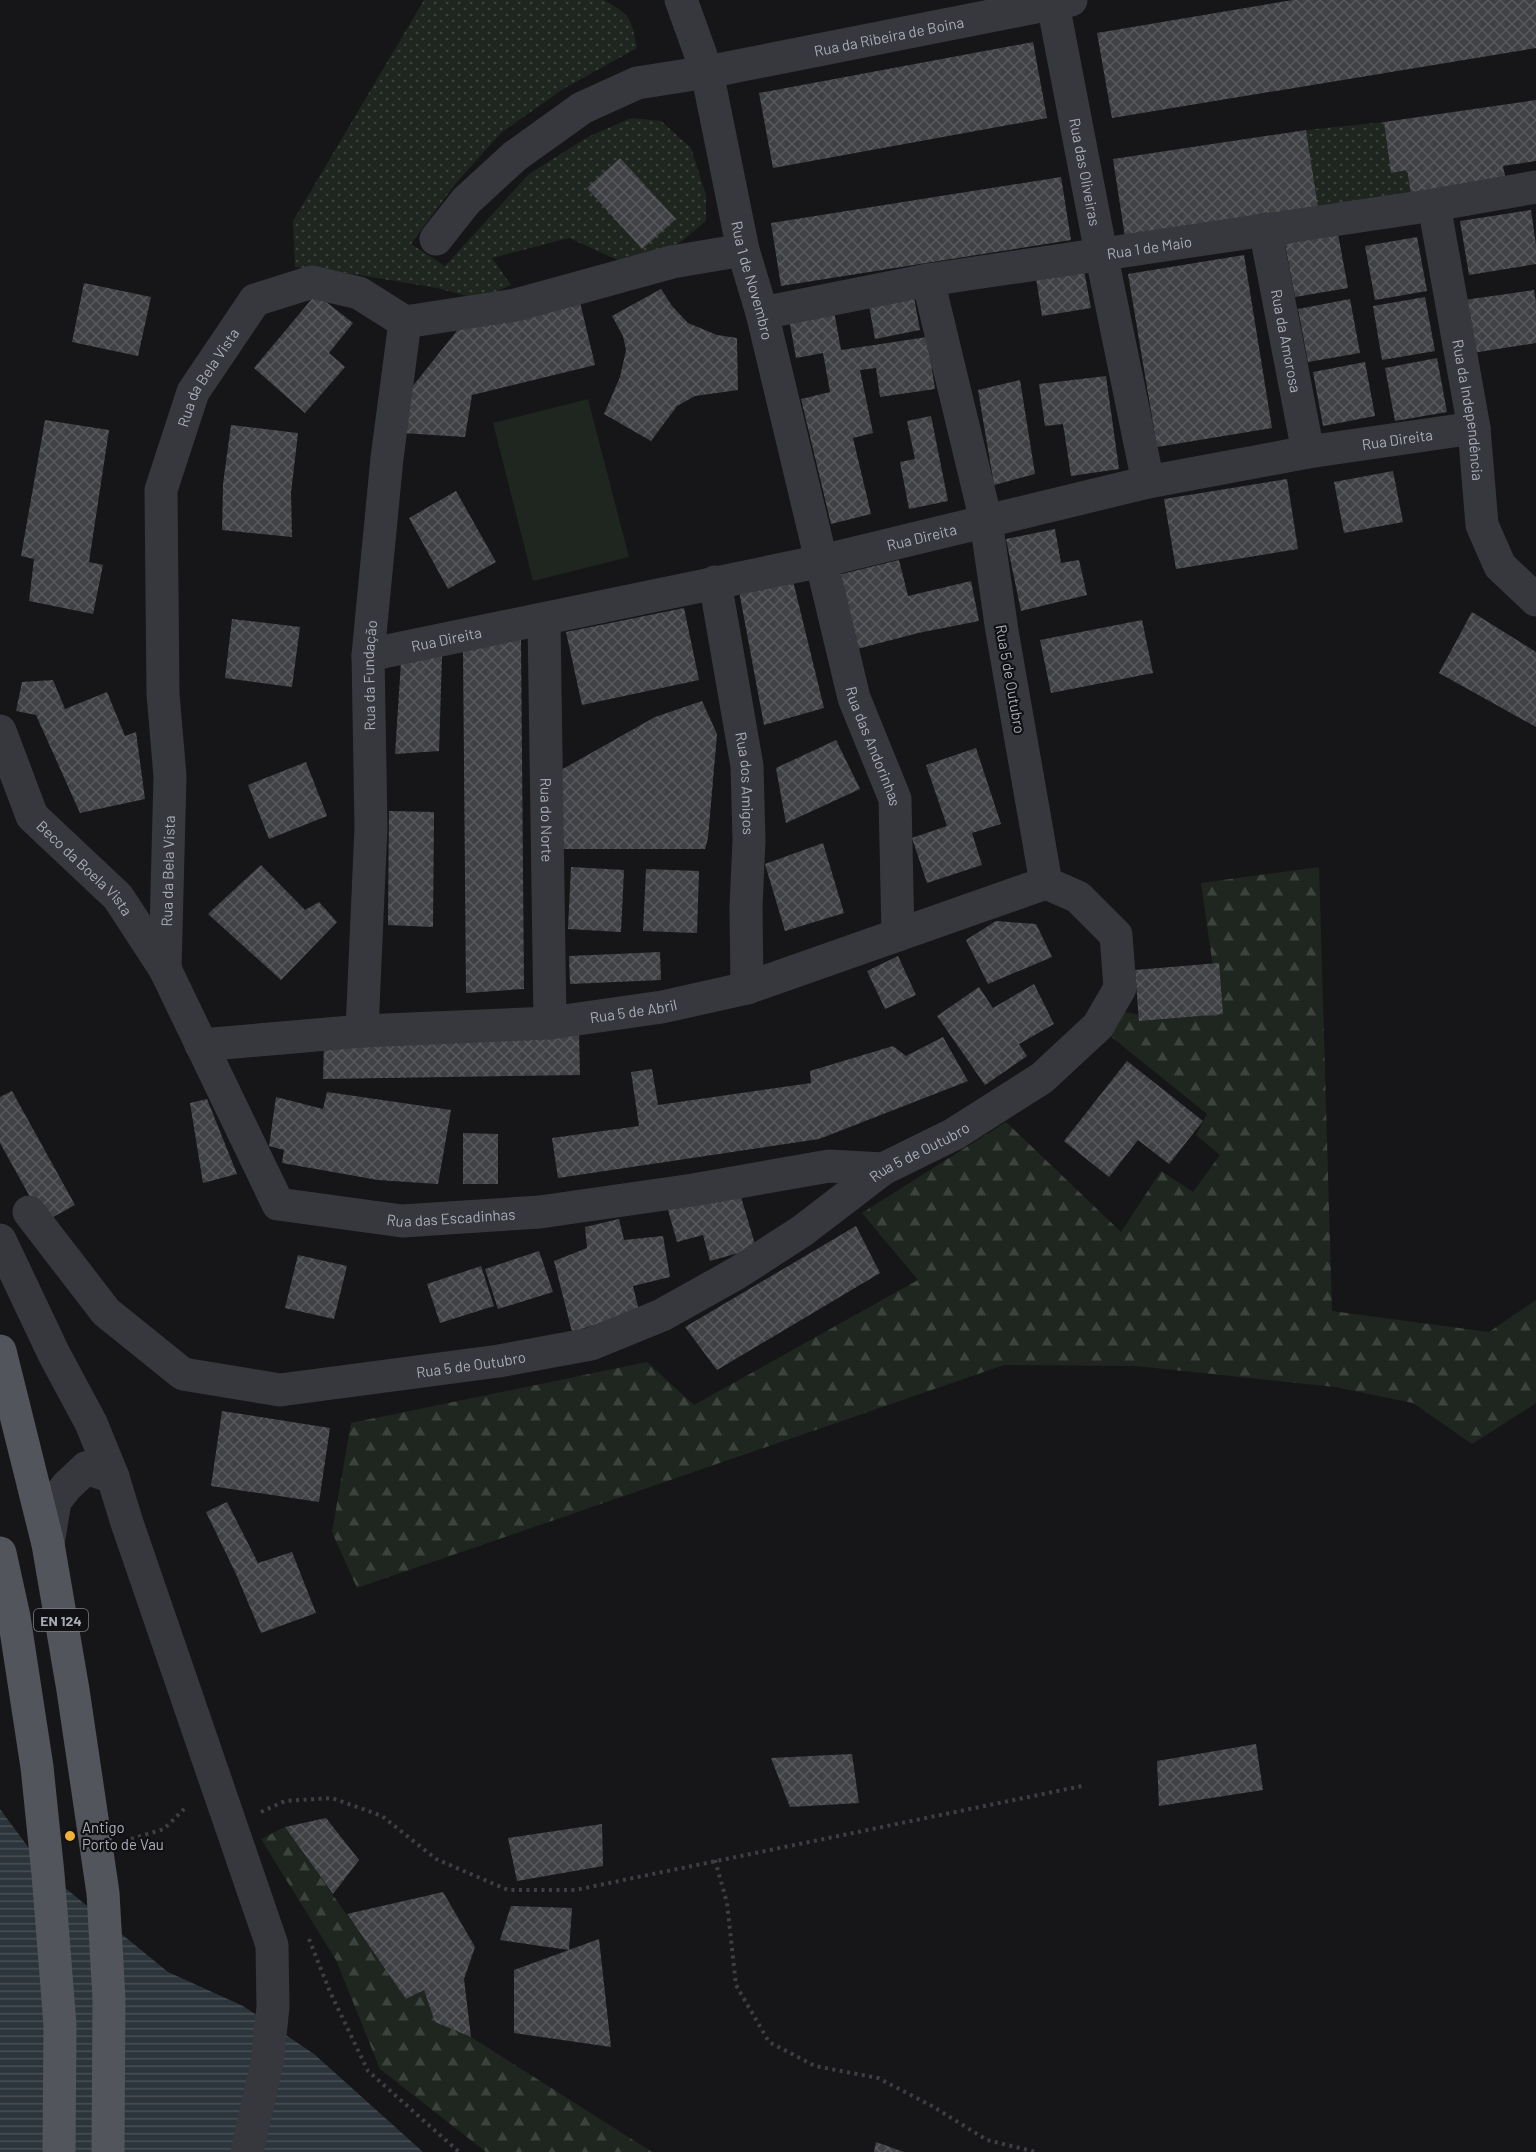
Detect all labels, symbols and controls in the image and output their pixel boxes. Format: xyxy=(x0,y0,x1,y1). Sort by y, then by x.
street label: Rua da Ribeira de Boina xyxy=(812,12,965,60)
street label: Rua das Oliveiras xyxy=(1066,116,1105,227)
street label: Rua 1 de Novembro xyxy=(728,219,777,342)
street label: Rua 1 de Maio xyxy=(1106,232,1193,262)
street label: Rua da Amorosa xyxy=(1268,288,1305,394)
street label: Rua da Bela Vista xyxy=(173,325,243,429)
street label: Rua da Independência xyxy=(1449,338,1487,481)
street label: Rua Direita xyxy=(1361,425,1434,453)
street label: Rua Direita xyxy=(885,520,958,554)
street label: Rua da Fundação xyxy=(359,619,380,731)
street label: Rua Direita xyxy=(410,623,483,655)
street label: Rua 5 de Outubro xyxy=(993,623,1029,735)
street label: Rua das Andorinhas xyxy=(843,684,904,806)
street label: Rua dos Amigos xyxy=(732,731,758,835)
street label: Rua do Norte xyxy=(537,778,557,862)
street label: Rua da Bela Vista xyxy=(157,815,178,927)
street label: Beco da Boela Vista xyxy=(33,816,136,919)
street label: Rua 5 de Abril xyxy=(589,995,679,1026)
street label: Rua 5 de Outubro xyxy=(865,1118,973,1185)
street label: Rua das Escadinhas xyxy=(386,1205,516,1230)
street label: Rua 5 de Outubro xyxy=(415,1347,527,1381)
road number: EN 124 xyxy=(34,1609,88,1631)
place label: Antigo Porto de Vau xyxy=(82,1818,164,1853)
marker: Antigo Porto de Vau xyxy=(63,1829,77,1843)

